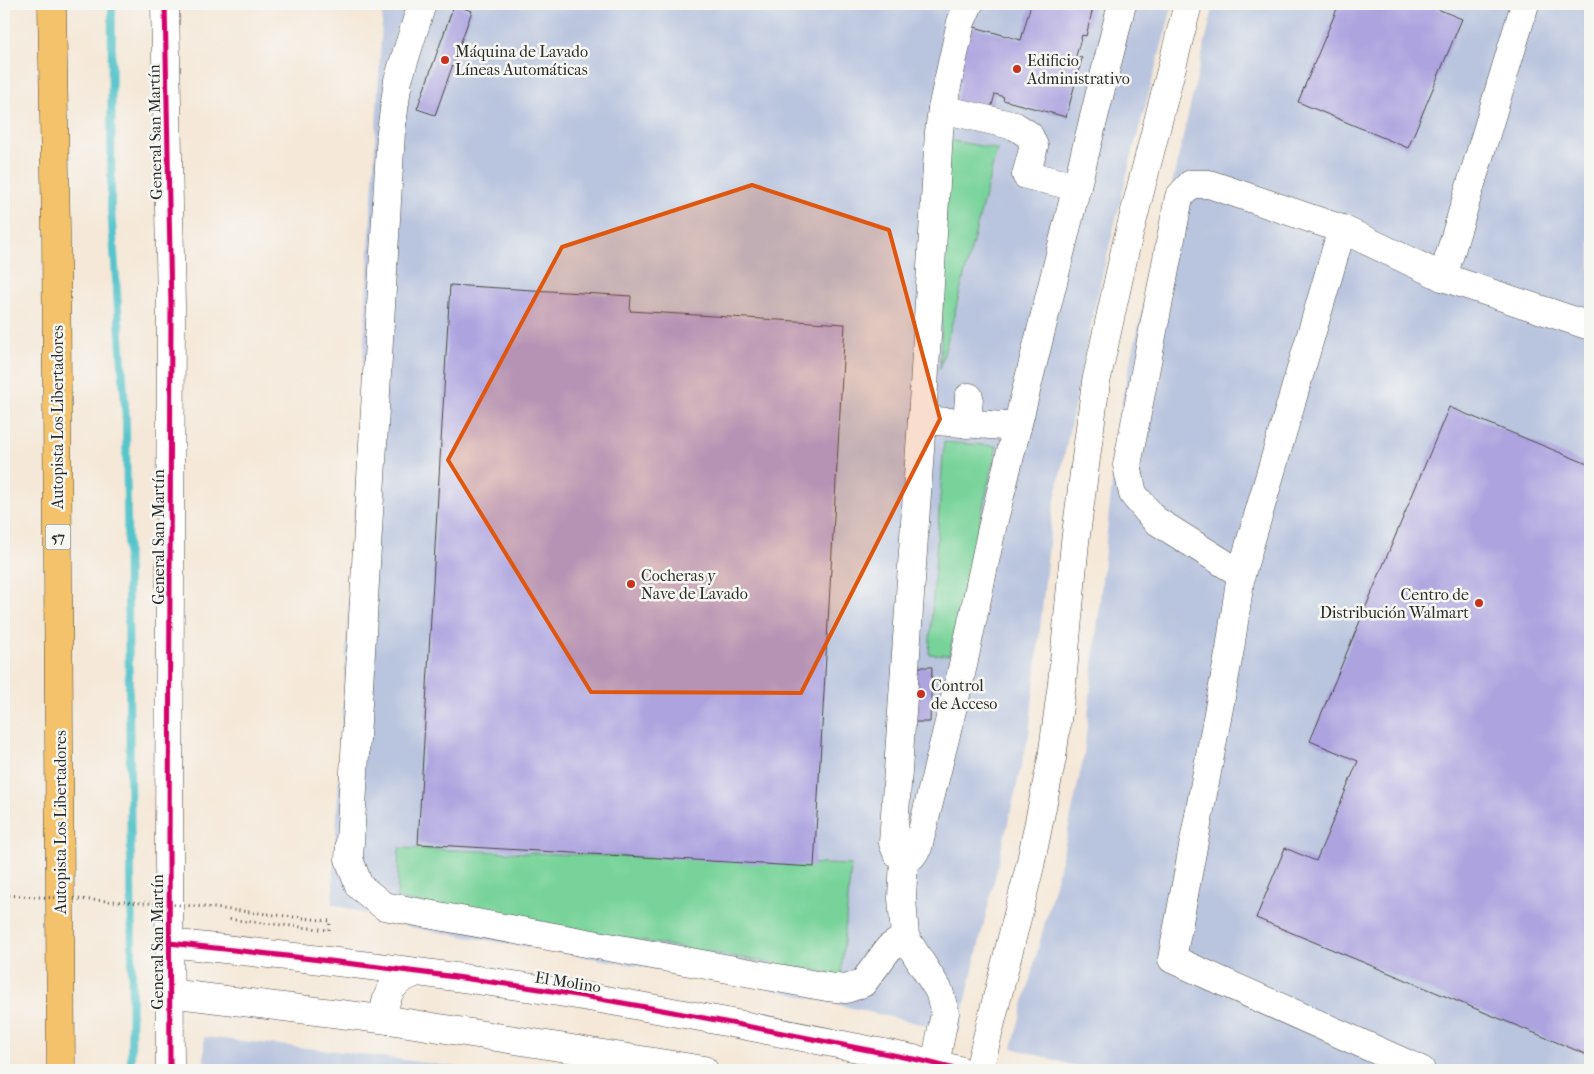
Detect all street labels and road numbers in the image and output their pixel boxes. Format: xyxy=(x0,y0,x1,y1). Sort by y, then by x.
street label: General San Martín xyxy=(144,63,166,200)
street label: Autopista Los Libertadores xyxy=(48,325,67,510)
street label: General San Martín xyxy=(149,469,168,605)
road number: 57 xyxy=(46,524,70,550)
street label: Autopista Los Libertadores xyxy=(51,730,70,915)
street label: General San Martín xyxy=(148,874,167,1010)
street label: El Molino xyxy=(534,967,602,997)

